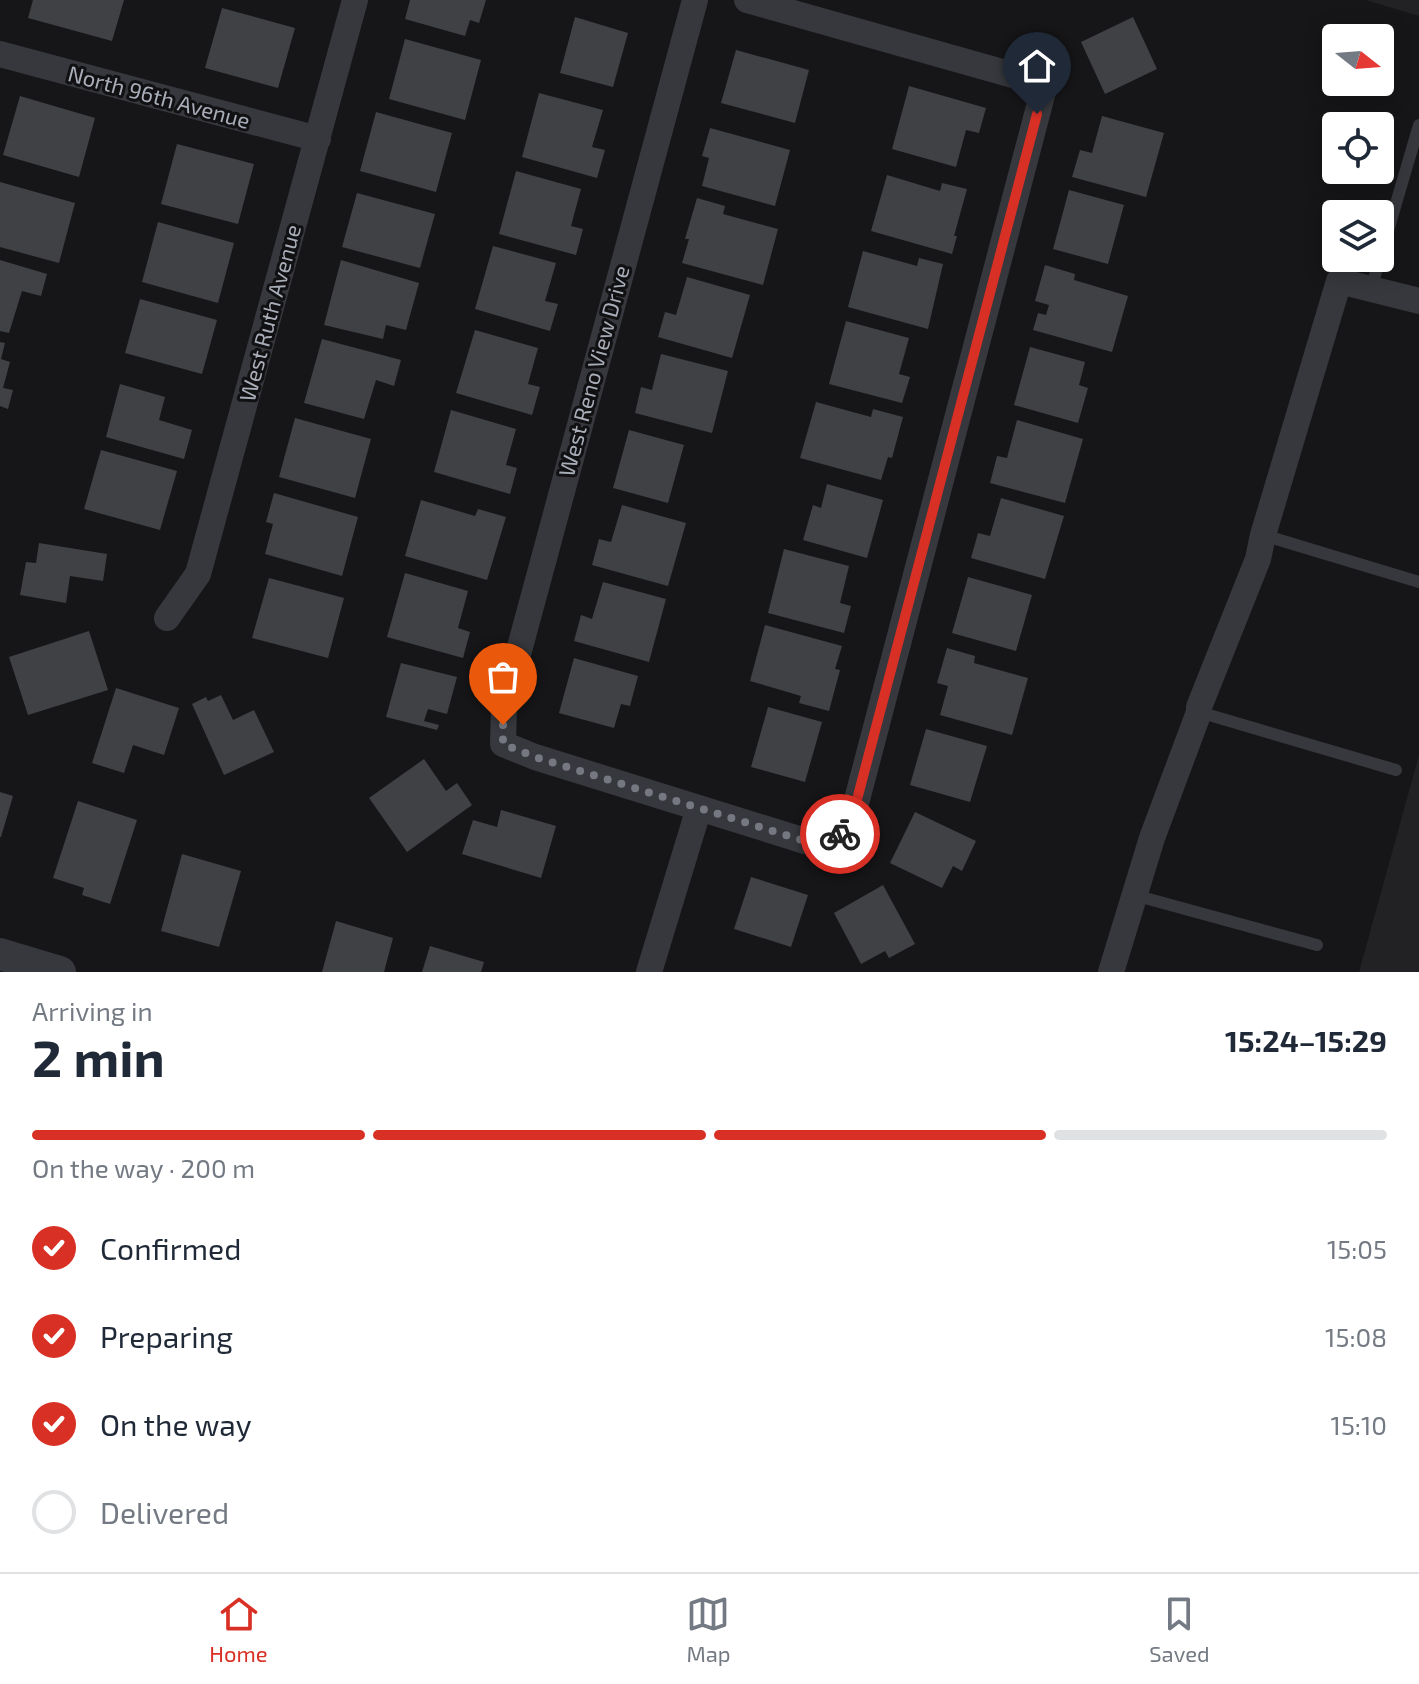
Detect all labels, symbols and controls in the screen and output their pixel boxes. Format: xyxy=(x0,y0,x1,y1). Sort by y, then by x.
north arrow xyxy=(1322,24,1394,96)
map controls xyxy=(1322,24,1394,272)
pin xyxy=(1003,32,1071,114)
icon: home xyxy=(1015,44,1059,88)
street label: North 96th Avenue xyxy=(65,59,253,133)
button: locate xyxy=(1322,112,1394,184)
button: layers xyxy=(1322,200,1394,272)
street label: West Ruth Avenue xyxy=(233,221,305,404)
street label: West Reno View Drive xyxy=(552,262,634,479)
pin xyxy=(469,643,537,725)
icon: bag xyxy=(481,655,525,699)
courier xyxy=(800,794,880,874)
icon: bike xyxy=(818,812,862,856)
text: Arriving in xyxy=(32,995,153,1026)
text: 15:24–15:29 xyxy=(1225,1022,1387,1058)
text: 2 min xyxy=(32,1025,165,1087)
text: On the way · 200 m xyxy=(32,1152,255,1183)
icon: check xyxy=(32,1226,76,1270)
text: Confirmed xyxy=(100,1230,241,1266)
text: 15:05 xyxy=(1327,1233,1387,1264)
icon: check xyxy=(32,1314,76,1358)
text: Preparing xyxy=(100,1318,233,1354)
text: 15:08 xyxy=(1325,1321,1387,1352)
icon: check xyxy=(32,1402,76,1446)
text: On the way xyxy=(100,1406,252,1442)
text: 15:10 xyxy=(1331,1409,1387,1440)
text: Delivered xyxy=(100,1494,229,1530)
tab: Home xyxy=(209,1592,268,1666)
tab: Map xyxy=(686,1592,731,1666)
tab: Saved xyxy=(1149,1592,1210,1666)

